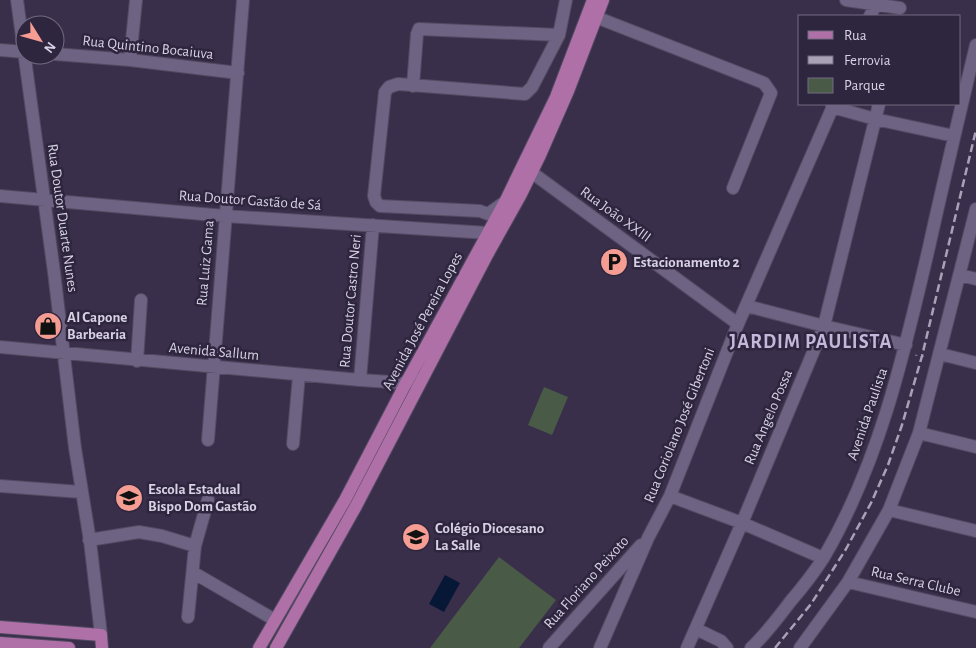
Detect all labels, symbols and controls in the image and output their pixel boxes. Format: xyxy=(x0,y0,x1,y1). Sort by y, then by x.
north arrow xyxy=(15,15,65,65)
legend xyxy=(798,15,961,105)
text: Rua xyxy=(844,28,867,43)
street label: Rua Quintino Bocaiuva xyxy=(82,33,214,62)
text: N xyxy=(41,39,58,55)
text: Ferrovia xyxy=(844,53,891,68)
text: Parque xyxy=(844,78,885,93)
street label: Rua Doutor Duarte Nunes xyxy=(45,143,80,293)
street label: Rua João XXIII xyxy=(578,184,654,245)
street label: Rua Doutor Gastão de Sá xyxy=(178,188,322,213)
street label: Rua Luiz Gama xyxy=(194,220,217,306)
street label: Rua Doutor Castro Neri xyxy=(337,234,364,368)
parking icon: Estacionamento 2 xyxy=(599,247,629,277)
street label: Avenida José Pereira Lopes xyxy=(380,250,465,393)
place label: Estacionamento 2 xyxy=(633,255,740,270)
place label: Al Capone Barbearia xyxy=(67,310,127,342)
shop icon: Al Capone Barbearia xyxy=(33,311,63,341)
district label: JARDIM PAULISTA xyxy=(730,332,892,352)
street label: Avenida Sallum xyxy=(168,340,260,363)
street label: Rua Coriolano José Gibertoni xyxy=(641,346,717,505)
street label: Avenida Paulista xyxy=(845,366,890,462)
street label: Rua Angelo Possa xyxy=(742,367,795,467)
place label: Escola Estadual Bispo Dom Gastão xyxy=(148,482,257,514)
school or university icon: Escola Estadual Bispo Dom Gastão xyxy=(114,483,144,513)
place label: Colégio Diocesano La Salle xyxy=(435,521,544,553)
school or university icon: Colégio Diocesano La Salle xyxy=(401,522,431,552)
street label: Rua Floriano Peixoto xyxy=(541,533,632,631)
street label: Rua Serra Clube xyxy=(870,564,962,599)

